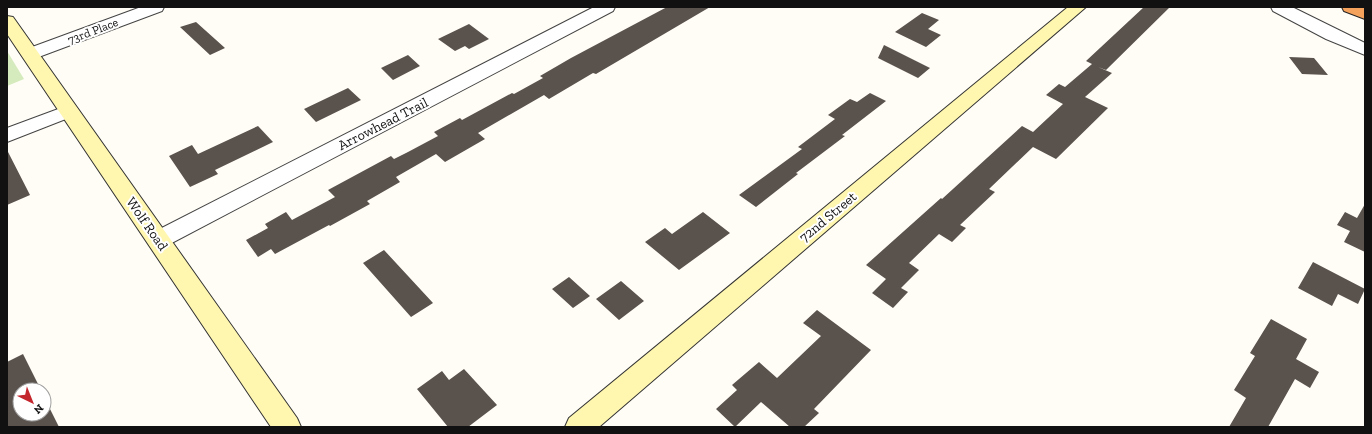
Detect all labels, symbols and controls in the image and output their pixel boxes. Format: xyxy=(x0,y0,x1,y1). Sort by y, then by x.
street label: 73rd Place xyxy=(66,15,121,47)
street label: Arrowhead Trail xyxy=(335,94,431,154)
street label: 72nd Street xyxy=(796,188,861,246)
street label: Wolf Road xyxy=(123,194,172,254)
north arrow xyxy=(12,382,52,422)
text: N xyxy=(31,401,46,417)

